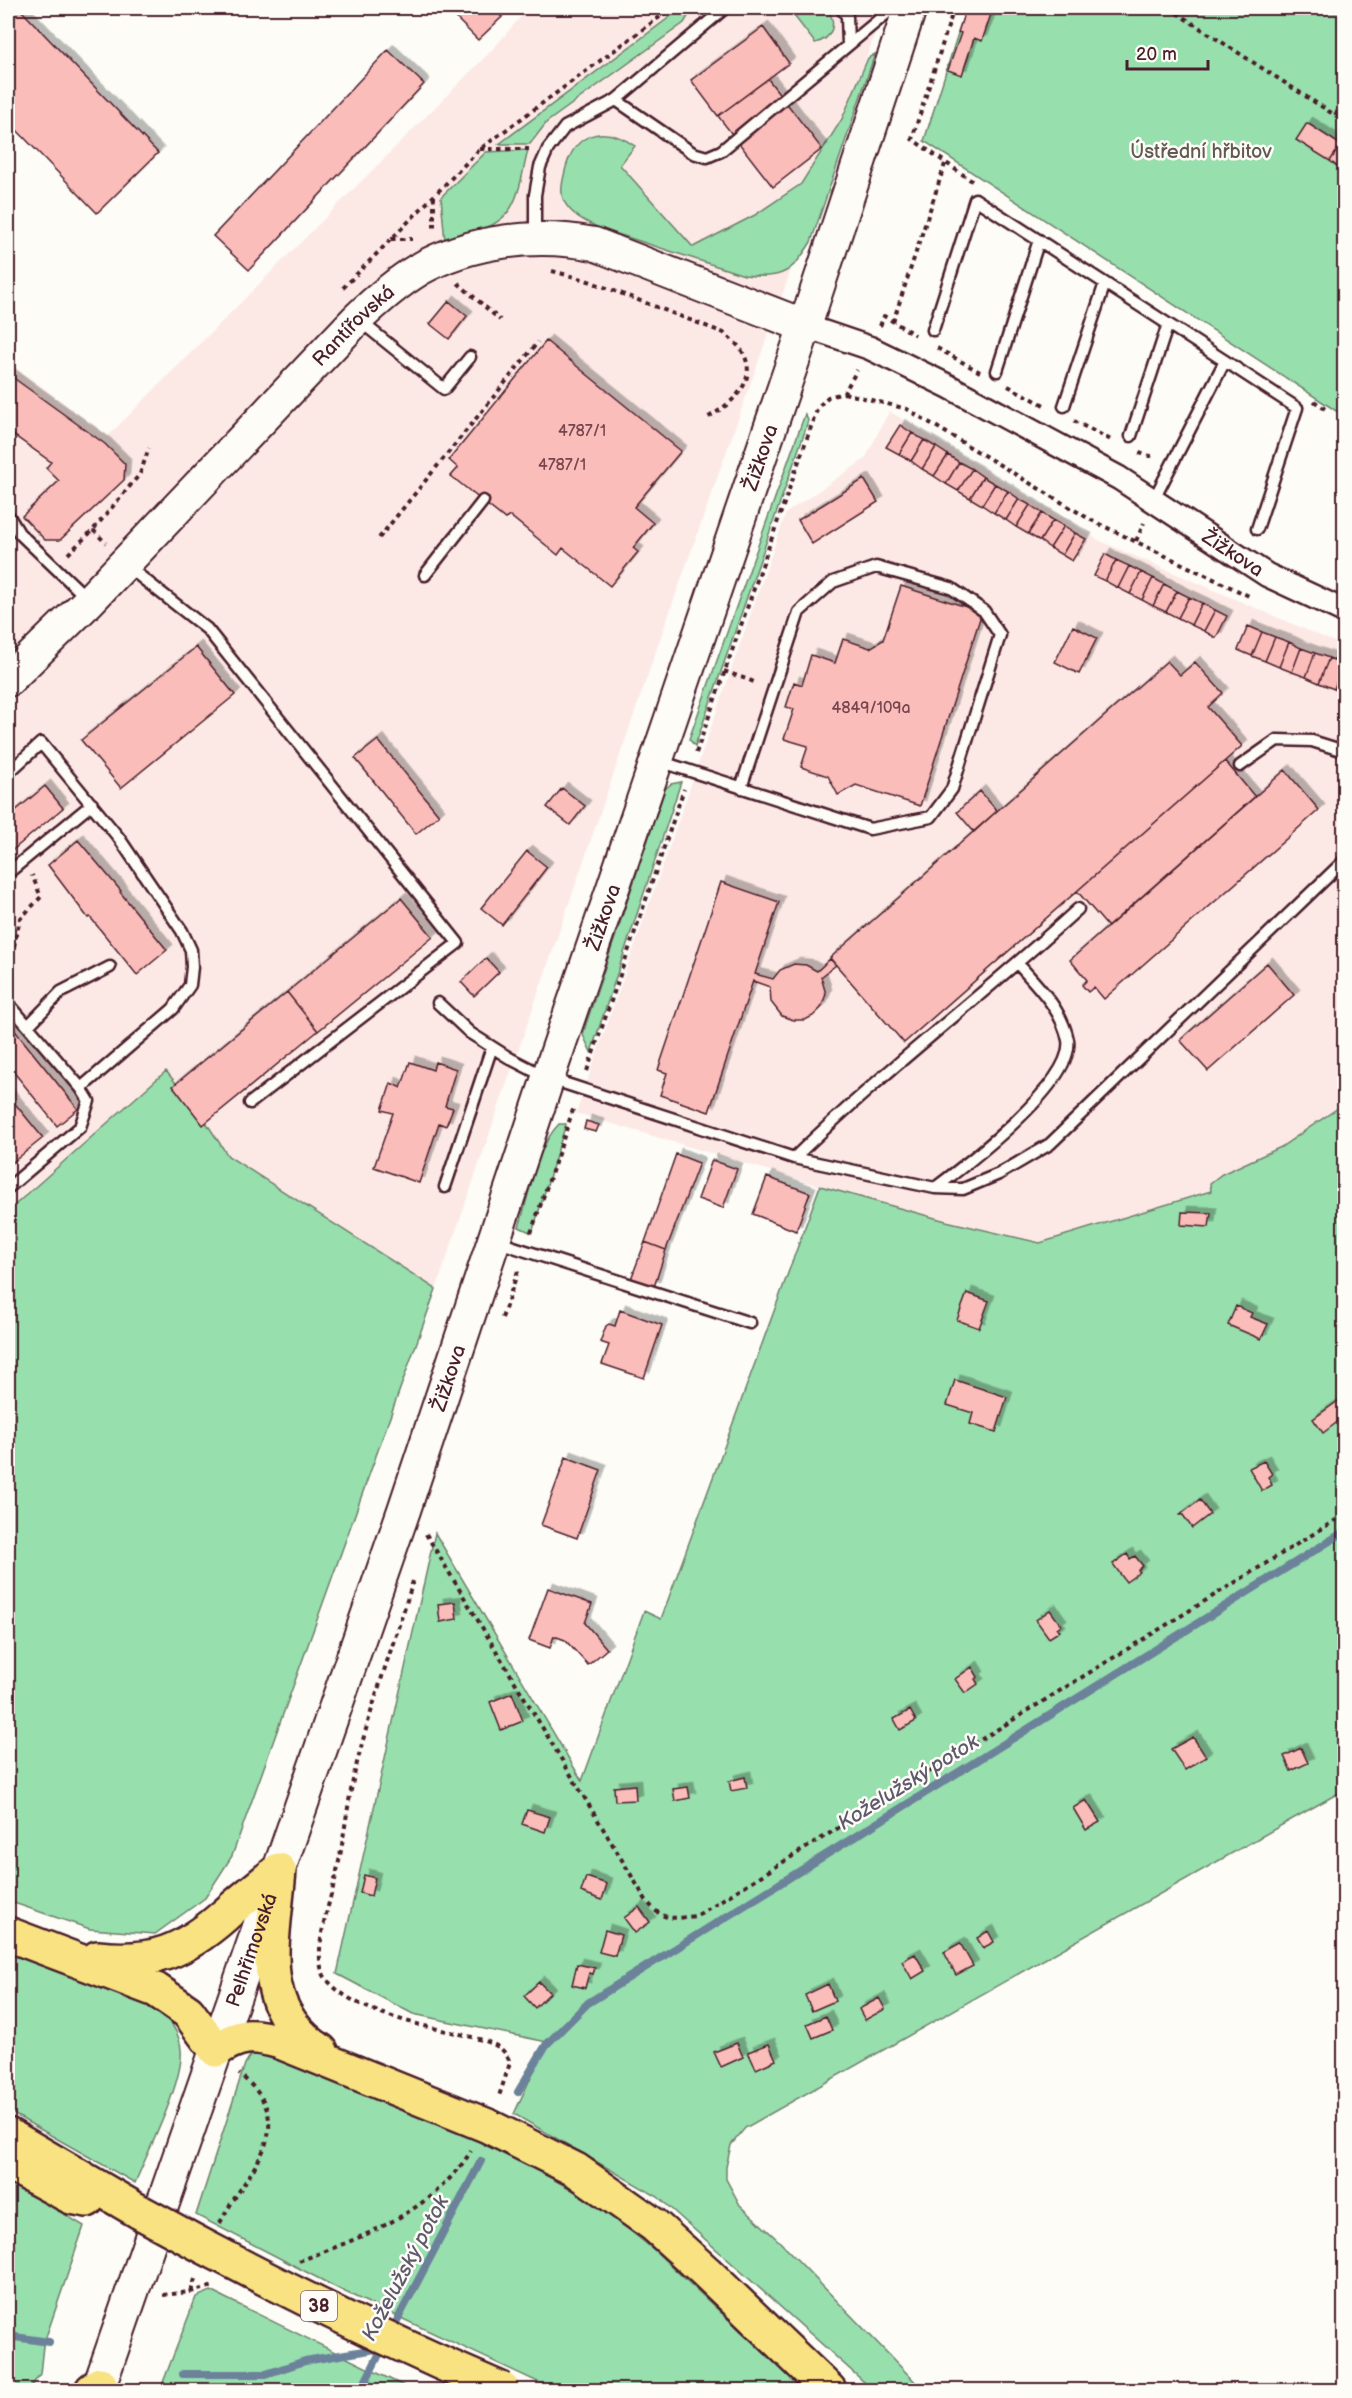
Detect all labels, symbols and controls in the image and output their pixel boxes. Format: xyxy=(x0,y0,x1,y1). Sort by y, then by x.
scale bar xyxy=(1127,33,1208,71)
text: 20 m xyxy=(1136,44,1177,65)
park label: Ústřední hřbitov xyxy=(1130,139,1272,164)
street label: Rantířovská xyxy=(308,280,399,372)
street label: Žižkova xyxy=(737,421,783,495)
house number: 4787/1 xyxy=(558,422,606,441)
house number: 4787/1 xyxy=(538,456,586,475)
street label: Žižkova xyxy=(1197,523,1268,582)
house number: 4849/109a xyxy=(831,699,911,718)
street label: Žižkova xyxy=(580,881,626,955)
street label: Žižkova xyxy=(426,1342,471,1415)
water label: Koželužský potok xyxy=(833,1729,984,1836)
street label: Pelhřimovská xyxy=(221,1890,283,2010)
water label: Koželužský potok xyxy=(357,2191,455,2345)
road number: 38 xyxy=(301,2291,337,2321)

